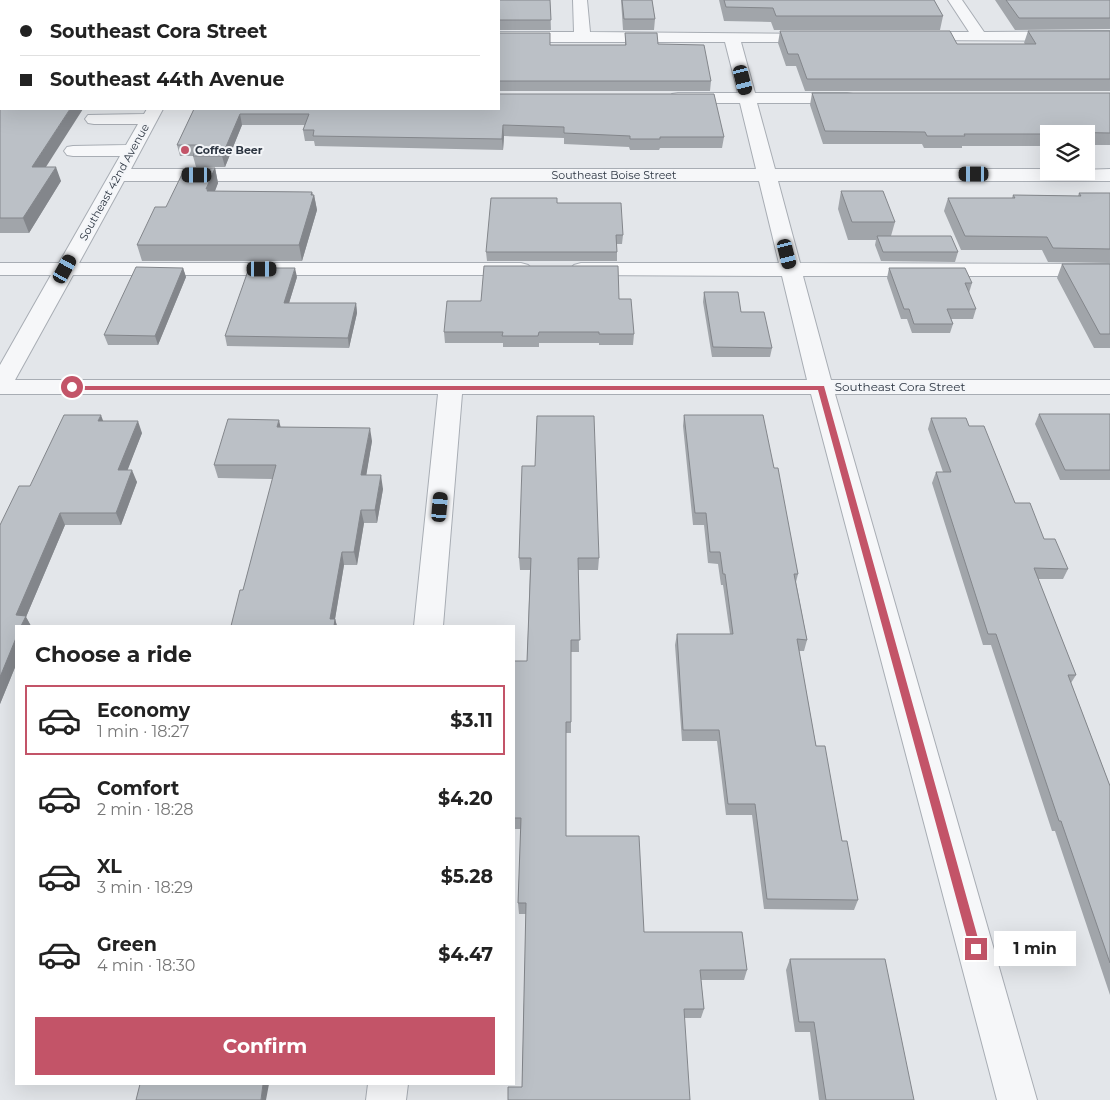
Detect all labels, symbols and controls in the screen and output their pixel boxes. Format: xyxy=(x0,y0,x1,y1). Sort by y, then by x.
text: Southeast Cora Street xyxy=(50,20,267,43)
car xyxy=(732,64,753,96)
text: Southeast 44th Avenue xyxy=(50,68,285,91)
street label: Southeast 42nd Avenue xyxy=(76,121,152,243)
map controls xyxy=(1040,125,1095,180)
button: layers xyxy=(1040,125,1095,180)
place label: Coffee Beer xyxy=(195,143,263,157)
marker: Coffee Beer xyxy=(179,144,191,156)
car xyxy=(959,167,989,182)
car xyxy=(182,168,212,183)
street label: Southeast Boise Street xyxy=(552,168,677,182)
car xyxy=(776,238,797,270)
car xyxy=(51,252,78,286)
car xyxy=(247,262,277,277)
route start xyxy=(61,376,83,398)
street label: Southeast Cora Street xyxy=(835,379,965,394)
car xyxy=(431,491,448,523)
text: Choose a ride xyxy=(35,641,192,668)
icon: car xyxy=(37,698,82,743)
text: Economy xyxy=(97,699,190,722)
text: $3.11 xyxy=(450,709,493,732)
text: 1 min · 18:27 xyxy=(97,722,189,741)
icon: car xyxy=(37,776,82,821)
text: Comfort xyxy=(97,777,179,800)
text: $4.20 xyxy=(438,787,493,810)
text: 2 min · 18:28 xyxy=(97,800,193,819)
icon: car xyxy=(37,854,82,899)
text: XL xyxy=(97,855,122,878)
text: $5.28 xyxy=(441,865,493,888)
text: 3 min · 18:29 xyxy=(97,878,193,897)
icon: car xyxy=(37,932,82,977)
callout: 1 min xyxy=(994,932,1076,966)
text: Green xyxy=(97,933,157,956)
route end xyxy=(965,938,987,960)
text: 1 min xyxy=(1013,939,1057,958)
text: $4.47 xyxy=(438,943,493,966)
text: 4 min · 18:30 xyxy=(97,956,195,975)
button: Confirm xyxy=(35,1017,495,1075)

